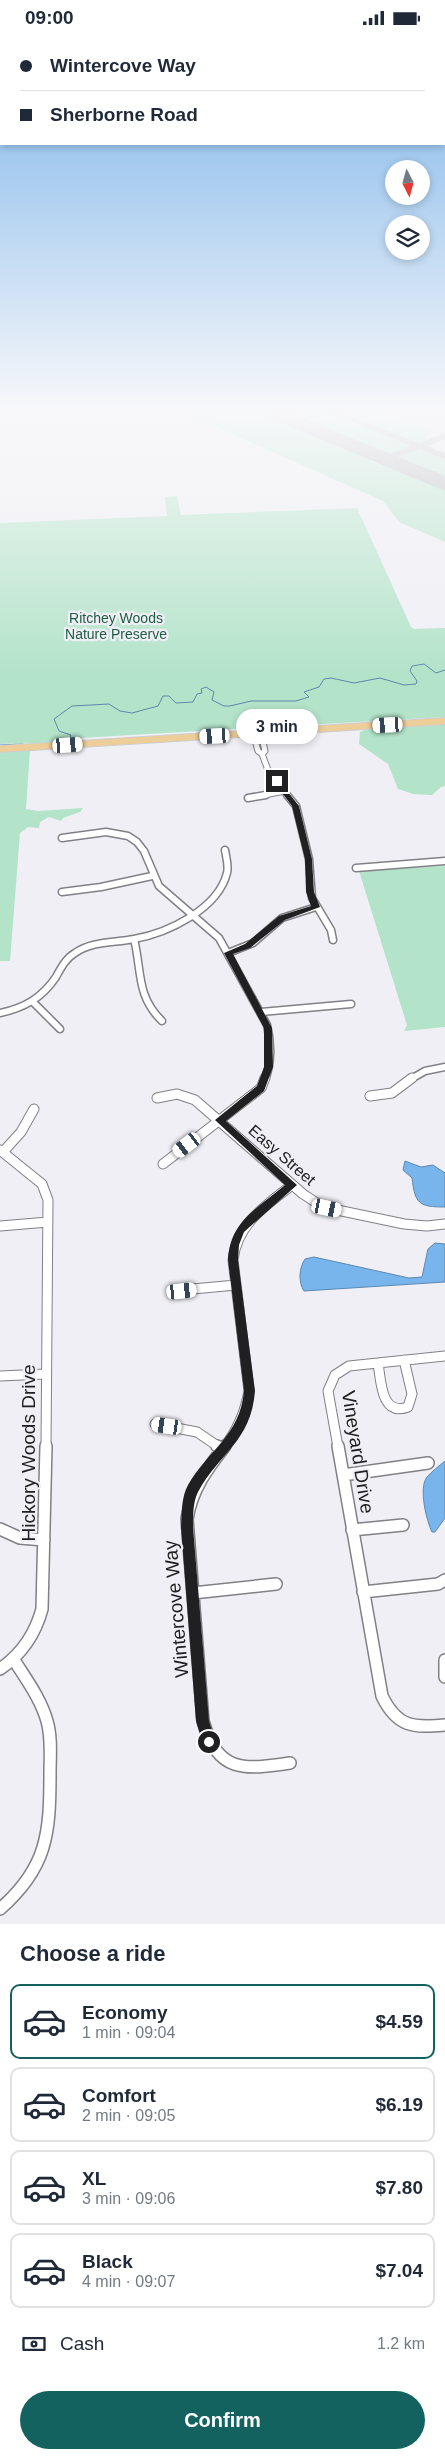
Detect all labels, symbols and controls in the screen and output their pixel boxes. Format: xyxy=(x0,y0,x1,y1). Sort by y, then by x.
text: 09:00 xyxy=(25,7,74,28)
text: Wintercove Way xyxy=(50,55,196,76)
text: Sherborne Road xyxy=(50,104,198,125)
north arrow xyxy=(385,160,430,205)
map controls xyxy=(385,160,430,260)
button: layers xyxy=(385,215,430,260)
park label: Ritchey Woods Nature Preserve xyxy=(65,610,167,642)
callout: 3 min xyxy=(236,709,318,743)
car xyxy=(372,717,403,733)
text: 3 min xyxy=(256,718,298,735)
car xyxy=(199,728,230,744)
car xyxy=(52,736,83,754)
route end xyxy=(266,770,288,792)
street label: Easy Street xyxy=(245,1121,319,1189)
car xyxy=(170,1130,203,1160)
car xyxy=(310,1198,343,1218)
car xyxy=(166,1282,197,1300)
street label: Hickory Woods Drive xyxy=(18,1364,39,1542)
street label: Vineyard Drive xyxy=(338,1389,378,1515)
car xyxy=(151,1416,182,1436)
street label: Wintercove Way xyxy=(160,1539,192,1678)
route start xyxy=(198,1731,220,1753)
text: Choose a ride xyxy=(20,1941,165,1966)
icon: car xyxy=(22,1999,67,2044)
text: Economy xyxy=(82,2002,168,2023)
text: $4.59 xyxy=(375,2011,423,2032)
text: 1 min · 09:04 xyxy=(82,2024,175,2041)
icon: car xyxy=(22,2082,67,2127)
text: Comfort xyxy=(82,2085,156,2106)
text: $6.19 xyxy=(375,2094,423,2115)
text: 2 min · 09:05 xyxy=(82,2107,175,2124)
icon: car xyxy=(22,2165,67,2210)
text: XL xyxy=(82,2168,106,2189)
text: $7.80 xyxy=(375,2177,423,2198)
text: 3 min · 09:06 xyxy=(82,2190,175,2207)
icon: car xyxy=(22,2248,67,2293)
text: Black xyxy=(82,2251,133,2272)
text: $7.04 xyxy=(375,2260,423,2281)
text: 4 min · 09:07 xyxy=(82,2273,175,2290)
icon: cash xyxy=(20,2330,48,2358)
text: Cash xyxy=(60,2333,104,2354)
text: 1.2 km xyxy=(377,2335,425,2352)
button: Confirm xyxy=(20,2391,425,2449)

